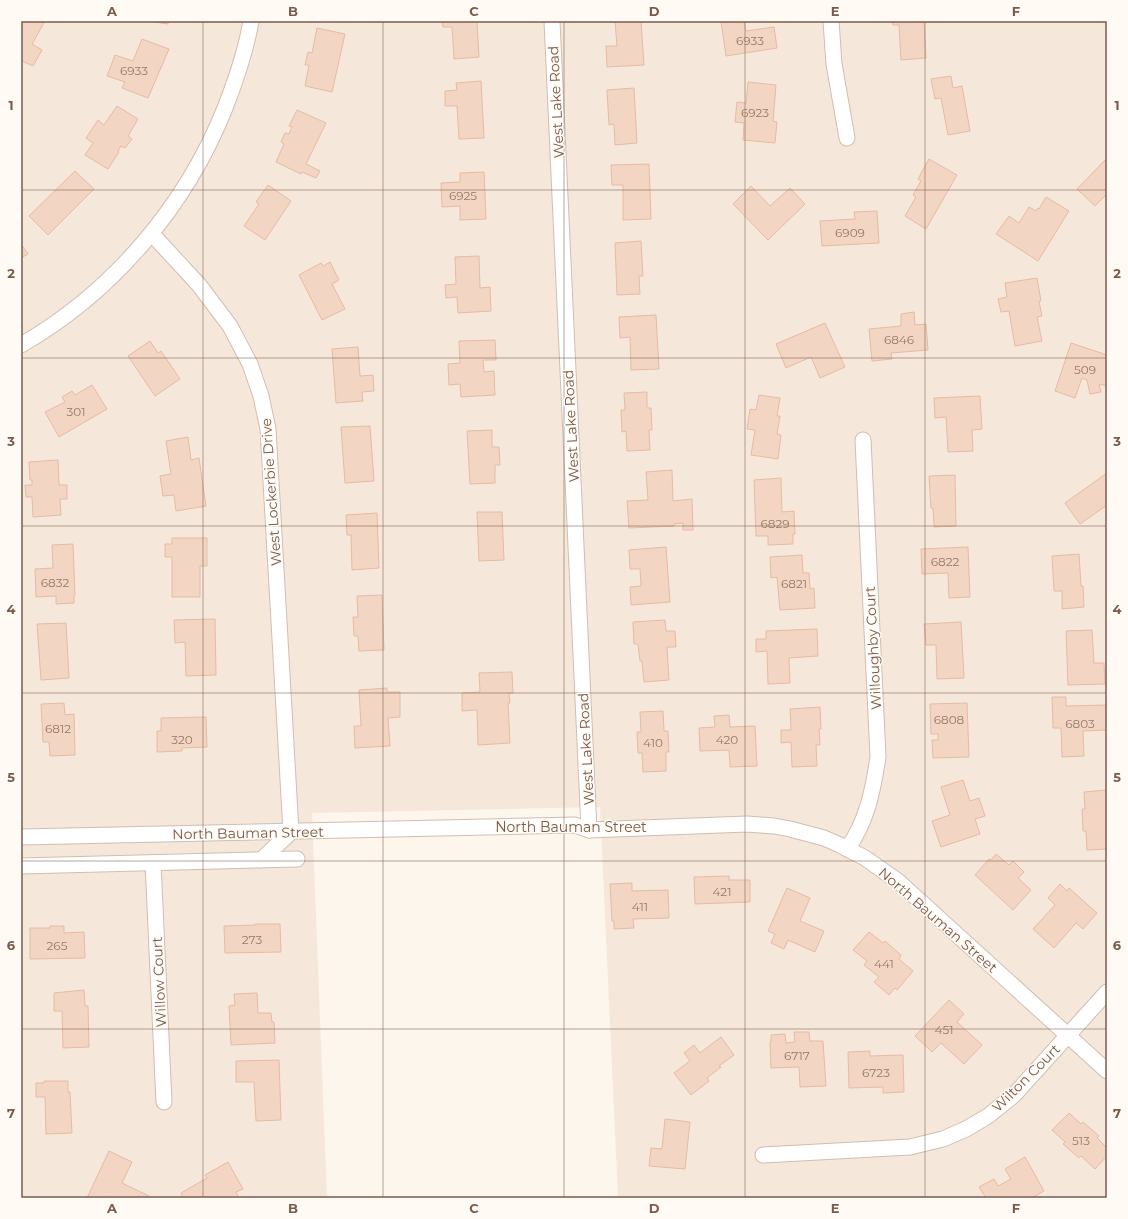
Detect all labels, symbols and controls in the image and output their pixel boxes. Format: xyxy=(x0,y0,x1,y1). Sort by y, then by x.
text: A xyxy=(106,3,118,19)
text: B xyxy=(288,3,298,19)
text: C xyxy=(469,3,479,19)
text: D xyxy=(649,3,660,19)
text: E xyxy=(831,3,840,19)
text: F xyxy=(1012,3,1020,19)
house number: 6933 xyxy=(736,33,764,48)
street label: West Lake Road xyxy=(544,45,568,159)
house number: 6933 xyxy=(120,63,148,78)
text: 1 xyxy=(8,97,14,113)
text: 1 xyxy=(1114,97,1120,113)
house number: 6923 xyxy=(741,105,769,120)
house number: 6925 xyxy=(449,188,477,203)
house number: 6909 xyxy=(835,225,865,240)
text: 2 xyxy=(7,265,15,281)
text: 2 xyxy=(1113,265,1121,281)
house number: 6846 xyxy=(884,332,914,347)
house number: 509 xyxy=(1074,362,1096,377)
street label: West Lake Road xyxy=(559,369,583,483)
house number: 301 xyxy=(66,404,86,419)
street label: West Lockerbie Drive xyxy=(257,417,285,567)
text: 3 xyxy=(6,433,15,449)
text: 3 xyxy=(1112,433,1121,449)
house number: 6829 xyxy=(760,516,790,531)
house number: 6822 xyxy=(931,554,959,569)
house number: 6832 xyxy=(41,575,69,590)
house number: 6821 xyxy=(781,576,807,591)
street label: Willoughby Court xyxy=(861,585,885,710)
text: 4 xyxy=(7,601,16,617)
text: 4 xyxy=(1113,601,1122,617)
street label: West Lake Road xyxy=(574,692,598,806)
house number: 6808 xyxy=(934,712,965,727)
house number: 6803 xyxy=(1065,716,1095,731)
house number: 6812 xyxy=(45,721,71,736)
house number: 320 xyxy=(171,732,193,747)
house number: 420 xyxy=(716,732,738,747)
house number: 410 xyxy=(643,735,663,750)
text: 5 xyxy=(7,769,15,785)
text: 5 xyxy=(1113,769,1121,785)
street label: North Bauman Street xyxy=(495,818,647,836)
street label: North Bauman Street xyxy=(172,823,324,843)
street label: North Bauman Street xyxy=(875,863,1001,977)
house number: 421 xyxy=(712,884,732,899)
house number: 411 xyxy=(632,899,648,914)
house number: 273 xyxy=(242,932,262,947)
street label: Willow Court xyxy=(148,936,170,1028)
text: 6 xyxy=(7,937,16,953)
text: 6 xyxy=(1113,937,1122,953)
house number: 265 xyxy=(47,938,68,953)
house number: 441 xyxy=(874,956,894,971)
house number: 451 xyxy=(934,1022,954,1037)
street label: Wilton Court xyxy=(988,1040,1064,1116)
house number: 6717 xyxy=(784,1048,810,1063)
house number: 6723 xyxy=(862,1065,890,1080)
text: 7 xyxy=(7,1105,15,1121)
text: 7 xyxy=(1113,1105,1121,1121)
house number: 513 xyxy=(1072,1133,1090,1148)
text: A xyxy=(106,1200,118,1216)
text: B xyxy=(288,1200,298,1216)
text: C xyxy=(469,1200,479,1216)
text: D xyxy=(649,1200,660,1216)
text: E xyxy=(831,1200,840,1216)
text: F xyxy=(1012,1200,1020,1216)

